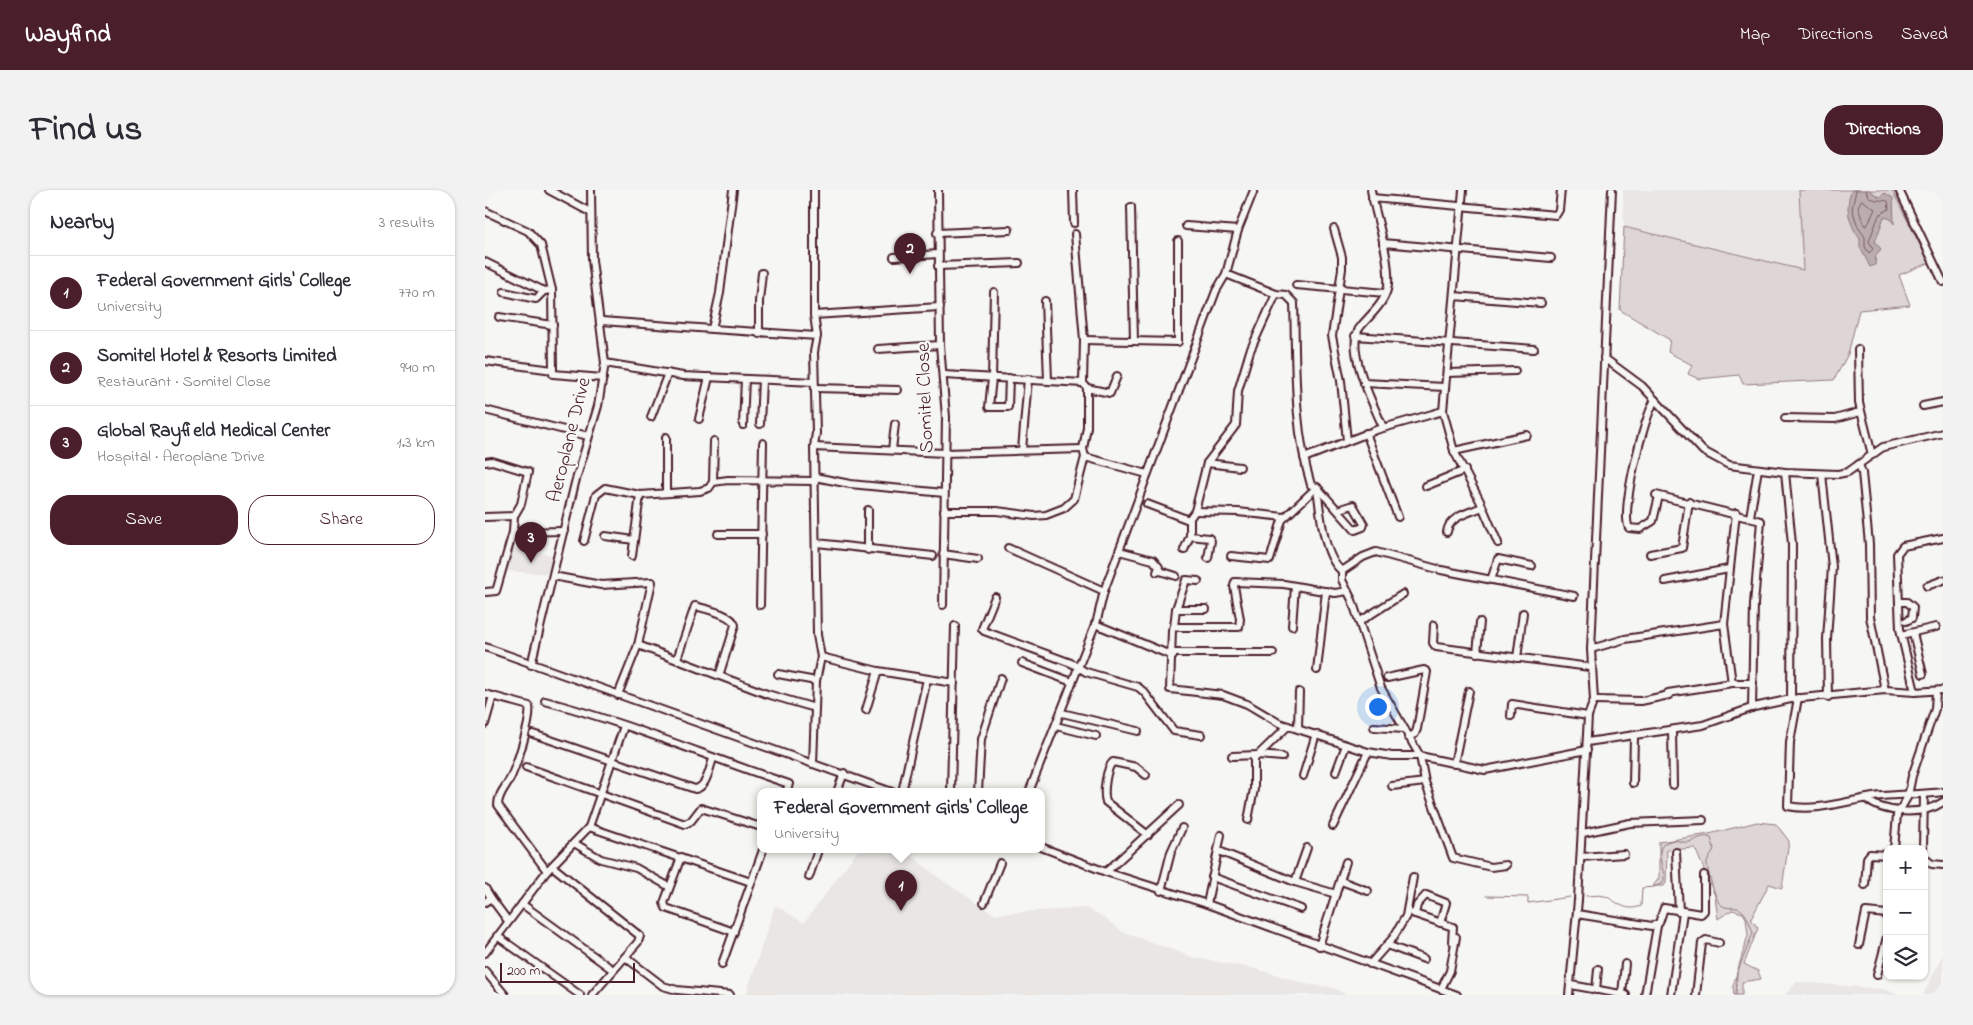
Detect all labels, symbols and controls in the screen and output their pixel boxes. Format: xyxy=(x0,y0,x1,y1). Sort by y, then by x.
text: Wayfind xyxy=(25,18,111,53)
text: Map xyxy=(1740,22,1770,48)
text: Directions xyxy=(1798,22,1873,48)
text: Saved xyxy=(1901,22,1948,48)
text: Find us xyxy=(30,105,142,156)
button: Directions xyxy=(1824,105,1943,155)
text: Nearby xyxy=(50,208,114,238)
text: 3 results xyxy=(379,211,435,235)
pin: 2 xyxy=(894,233,926,274)
text: Federal Government Girls' College xyxy=(97,268,351,295)
text: 1 xyxy=(63,281,69,305)
text: 770 m xyxy=(398,281,435,305)
text: University xyxy=(97,295,162,319)
street label: Somitel Close xyxy=(910,342,942,454)
text: Somitel Hotel & Resorts Limited xyxy=(97,343,337,370)
text: 2 xyxy=(62,356,70,380)
text: 940 m xyxy=(400,356,435,380)
text: Restaurant · Somitel Close xyxy=(97,370,271,394)
street label: Aeroplane Drive xyxy=(540,374,600,506)
text: Global Rayfield Medical Center xyxy=(97,418,330,445)
text: 3 xyxy=(63,431,69,455)
text: 1.3 km xyxy=(397,431,435,455)
text: Hospital · Aeroplane Drive xyxy=(97,445,265,469)
button: Save xyxy=(50,495,238,545)
button: Share xyxy=(248,495,435,545)
pin: 3 xyxy=(515,522,547,563)
your location xyxy=(1365,694,1391,720)
popup xyxy=(757,788,1045,853)
text: Federal Government Girls' College xyxy=(774,795,1028,822)
text: University xyxy=(774,822,839,846)
map controls xyxy=(1883,845,1928,980)
button: + xyxy=(1883,845,1928,890)
pin: 1 xyxy=(885,870,917,911)
button: − xyxy=(1883,890,1928,935)
button: layers xyxy=(1883,935,1928,980)
scale bar xyxy=(500,960,635,983)
text: 200 m xyxy=(507,961,540,982)

